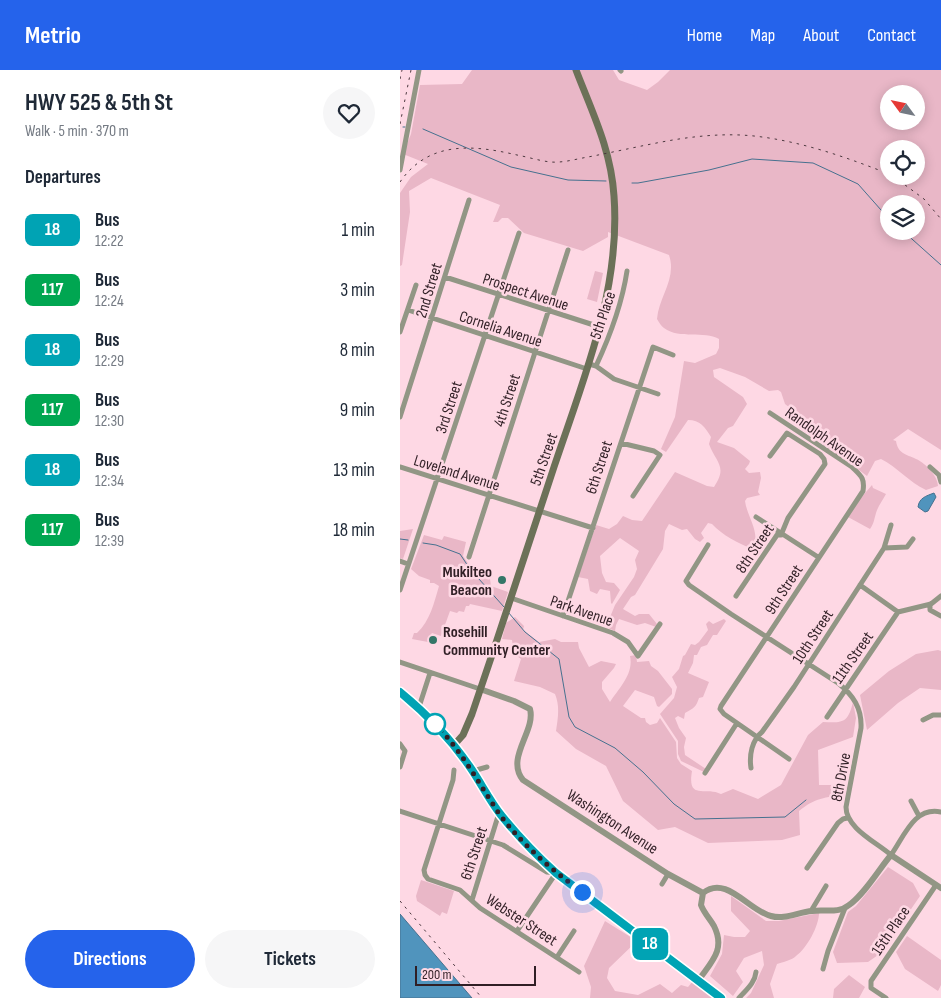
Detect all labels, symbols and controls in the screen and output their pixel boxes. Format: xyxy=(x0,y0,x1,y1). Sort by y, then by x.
text: Metrio xyxy=(25,21,81,50)
text: Home xyxy=(687,25,722,46)
text: Map xyxy=(750,25,775,46)
text: About xyxy=(803,25,839,46)
text: Contact xyxy=(867,25,916,46)
north arrow xyxy=(880,85,925,130)
map controls xyxy=(880,85,925,240)
button: heart xyxy=(323,87,375,139)
text: HWY 525 & 5th St xyxy=(25,88,173,117)
text: Walk · 5 min · 370 m xyxy=(25,122,129,141)
button: locate xyxy=(880,140,925,185)
text: Departures xyxy=(25,166,101,189)
button: layers xyxy=(880,195,925,240)
text: Bus xyxy=(95,209,120,232)
text: 18 xyxy=(45,219,60,240)
text: 1 min xyxy=(341,219,375,242)
text: 12:22 xyxy=(95,232,124,251)
street label: 2nd Street xyxy=(412,261,447,320)
text: Bus xyxy=(95,269,120,292)
street label: Prospect Avenue xyxy=(480,270,571,315)
text: 117 xyxy=(42,279,63,300)
text: 3 min xyxy=(340,279,375,302)
street label: 5th Place xyxy=(586,289,620,342)
text: 12:24 xyxy=(95,292,124,311)
street label: Cornelia Avenue xyxy=(457,307,544,352)
text: Bus xyxy=(95,329,120,352)
text: 18 xyxy=(45,339,60,360)
text: 8 min xyxy=(340,339,375,362)
text: 12:29 xyxy=(95,352,124,371)
street label: 4th Street xyxy=(490,371,525,429)
street label: 3rd Street xyxy=(432,379,467,436)
text: Bus xyxy=(95,389,120,412)
text: 117 xyxy=(42,399,63,420)
text: 9 min xyxy=(340,399,375,422)
street label: Randolph Avenue xyxy=(781,403,867,471)
text: 12:30 xyxy=(95,412,124,431)
street label: 5th Street xyxy=(527,431,562,488)
street label: 6th Street xyxy=(582,438,617,497)
text: Bus xyxy=(95,449,120,472)
street label: Loveland Avenue xyxy=(411,451,502,496)
text: 18 xyxy=(45,459,60,480)
text: 13 min xyxy=(334,459,375,482)
text: 12:34 xyxy=(95,472,124,491)
text: Bus xyxy=(95,509,120,532)
text: 117 xyxy=(42,519,63,540)
text: 18 min xyxy=(333,519,375,542)
street label: 8th Street xyxy=(732,521,779,577)
text: 12:39 xyxy=(95,532,124,551)
street label: 9th Street xyxy=(761,561,807,618)
place label: Mukilteo Beacon xyxy=(443,563,492,600)
marker: Mukilteo Beacon xyxy=(496,574,508,586)
street label: Park Avenue xyxy=(548,592,615,631)
street label: 10th Street xyxy=(789,606,838,667)
place label: Rosehill Community Center xyxy=(443,623,550,660)
street label: 11th Street xyxy=(828,628,878,688)
marker: Rosehill Community Center xyxy=(427,634,439,646)
unlabelled marker xyxy=(424,713,446,735)
street label: 8th Drive xyxy=(827,751,855,803)
street label: Washington Avenue xyxy=(563,786,661,859)
street label: 6th Street xyxy=(457,824,492,883)
your location xyxy=(570,880,595,905)
street label: Webster Street xyxy=(482,890,560,950)
street label: 15th Place xyxy=(868,903,914,959)
line badge: 18 xyxy=(628,928,672,960)
button: Directions xyxy=(25,930,195,988)
button: Tickets xyxy=(205,930,375,988)
text: 18 xyxy=(642,933,658,954)
scale bar xyxy=(415,963,536,986)
text: 200 m xyxy=(422,966,451,983)

